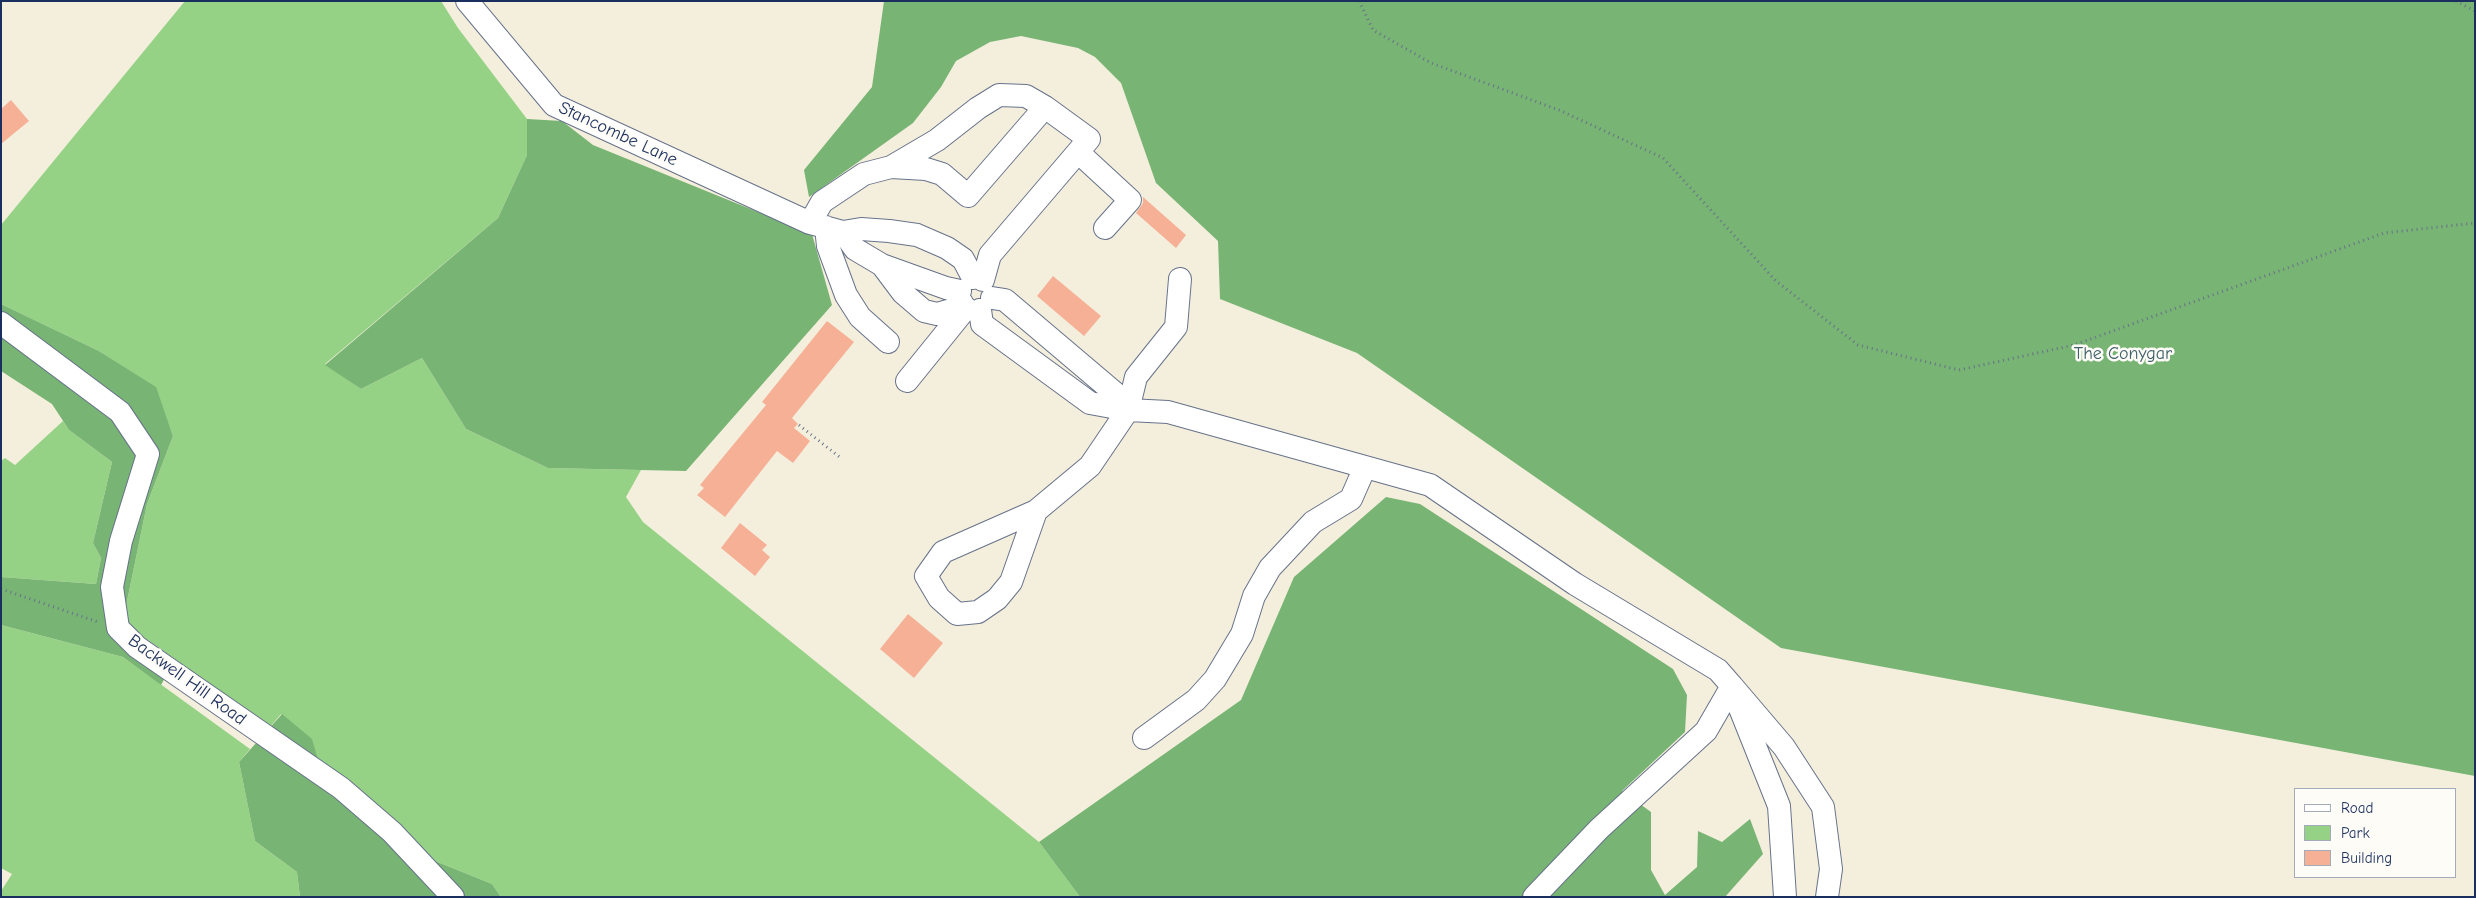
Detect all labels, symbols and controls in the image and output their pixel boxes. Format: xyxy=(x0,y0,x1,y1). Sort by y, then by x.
street label: Stancombe Lane xyxy=(555,97,681,171)
park label: The Conygar xyxy=(2074,343,2172,365)
street label: Backwell Hill Road xyxy=(124,630,250,730)
legend xyxy=(2294,788,2456,878)
text: Road xyxy=(2341,799,2373,817)
text: Park xyxy=(2341,824,2370,842)
text: Building xyxy=(2341,849,2392,867)

